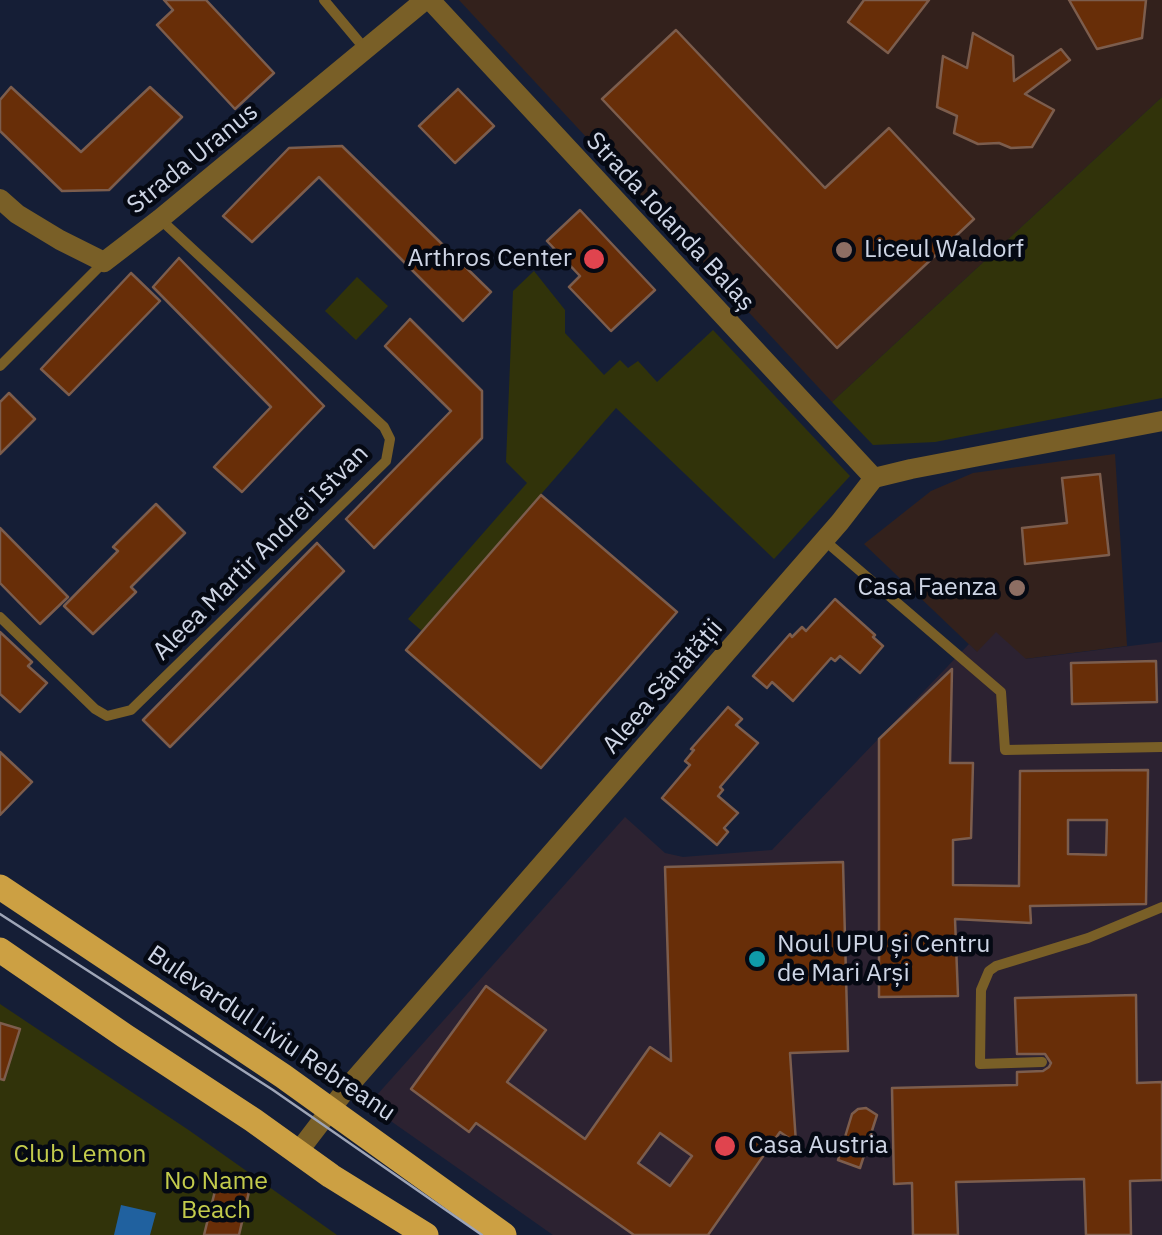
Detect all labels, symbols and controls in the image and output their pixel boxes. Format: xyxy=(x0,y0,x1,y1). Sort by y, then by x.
street label: Strada Uranus xyxy=(122,97,264,221)
street label: Strada Iolanda Balaș xyxy=(579,126,761,318)
place label: Liceul Waldorf xyxy=(864,235,1024,265)
marker: Liceul Waldorf xyxy=(833,239,855,261)
place label: Arthros Center xyxy=(408,244,572,274)
marker: Arthros Center xyxy=(581,246,607,272)
street label: Aleea Martir Andrei Istvan xyxy=(147,439,375,667)
place label: Casa Faenza xyxy=(858,573,997,603)
marker: Casa Faenza xyxy=(1006,577,1028,599)
street label: Aleea Sănătății xyxy=(596,614,730,760)
place label: Noul UPU și Centru de Mari Arși xyxy=(777,930,990,989)
street label: Bulevardul Liviu Rebreanu xyxy=(141,940,401,1128)
marker: Noul UPU și Centru de Mari Arși xyxy=(746,948,768,970)
place label: Casa Austria xyxy=(748,1131,888,1161)
marker: Casa Austria xyxy=(712,1133,738,1159)
park label: Club Lemon xyxy=(14,1140,146,1170)
park label: No Name Beach xyxy=(164,1167,268,1226)

